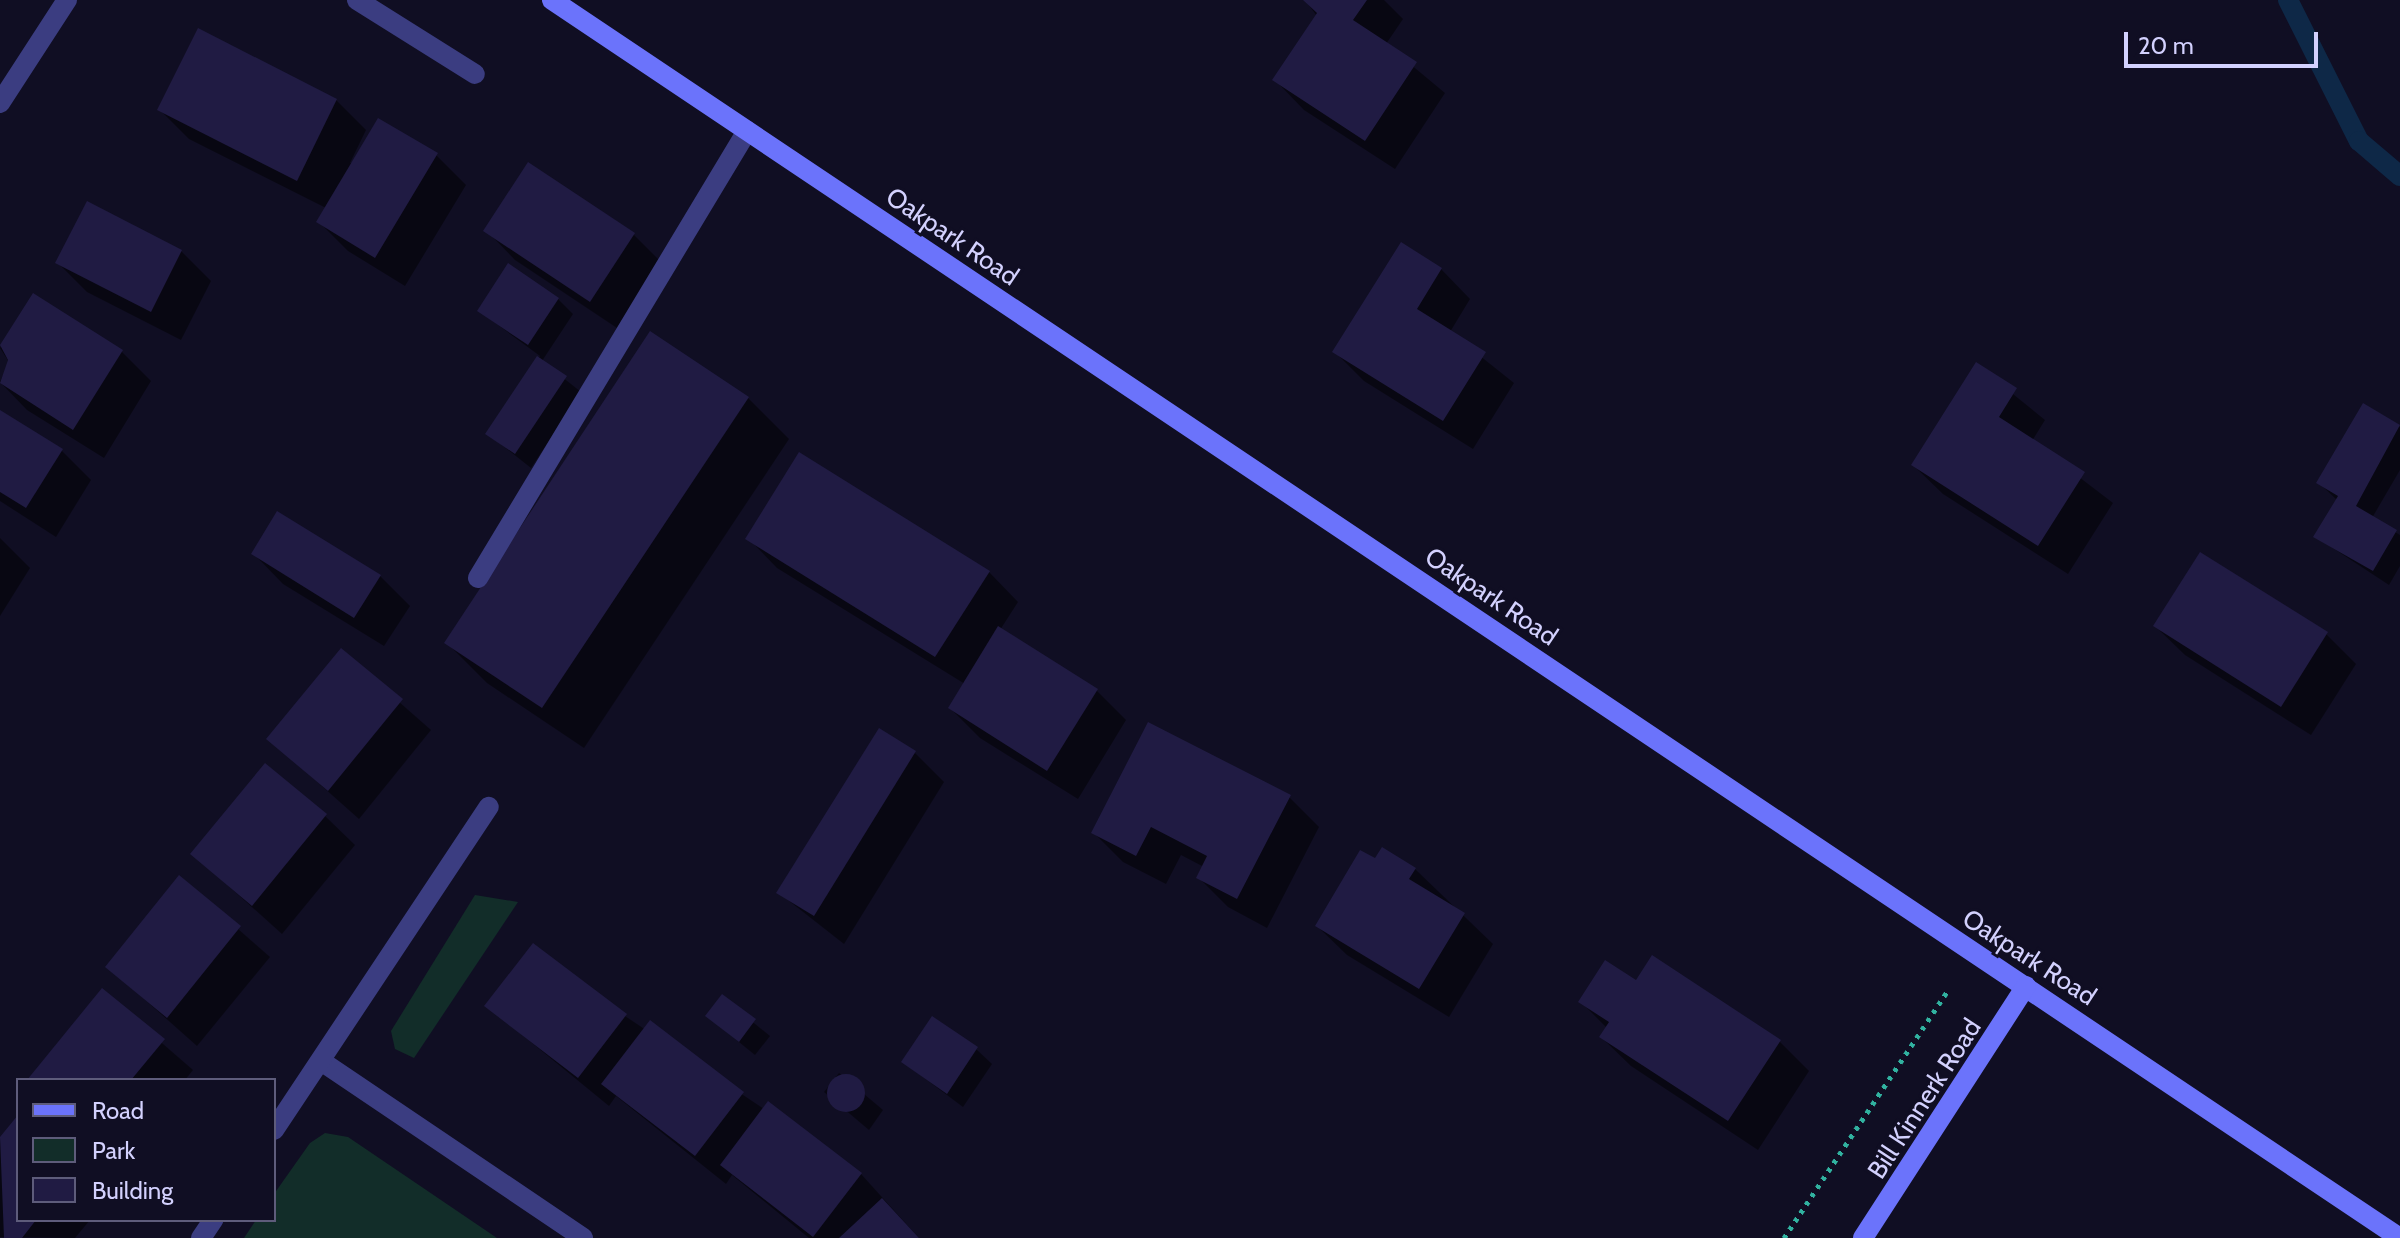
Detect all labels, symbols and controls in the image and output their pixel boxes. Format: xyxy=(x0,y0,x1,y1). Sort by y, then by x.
scale bar xyxy=(2128,16,2322,66)
text: 20 m xyxy=(2138,31,2194,60)
street label: Oakpark Road xyxy=(880,181,1024,293)
street label: Oakpark Road xyxy=(1419,541,1563,653)
street label: Oakpark Road xyxy=(1956,903,2102,1013)
street label: Bill Kinnerk Road xyxy=(1862,1013,1988,1185)
legend xyxy=(16,1078,276,1222)
text: Road xyxy=(92,1096,144,1125)
text: Park xyxy=(92,1136,135,1165)
text: Building xyxy=(92,1176,173,1205)

